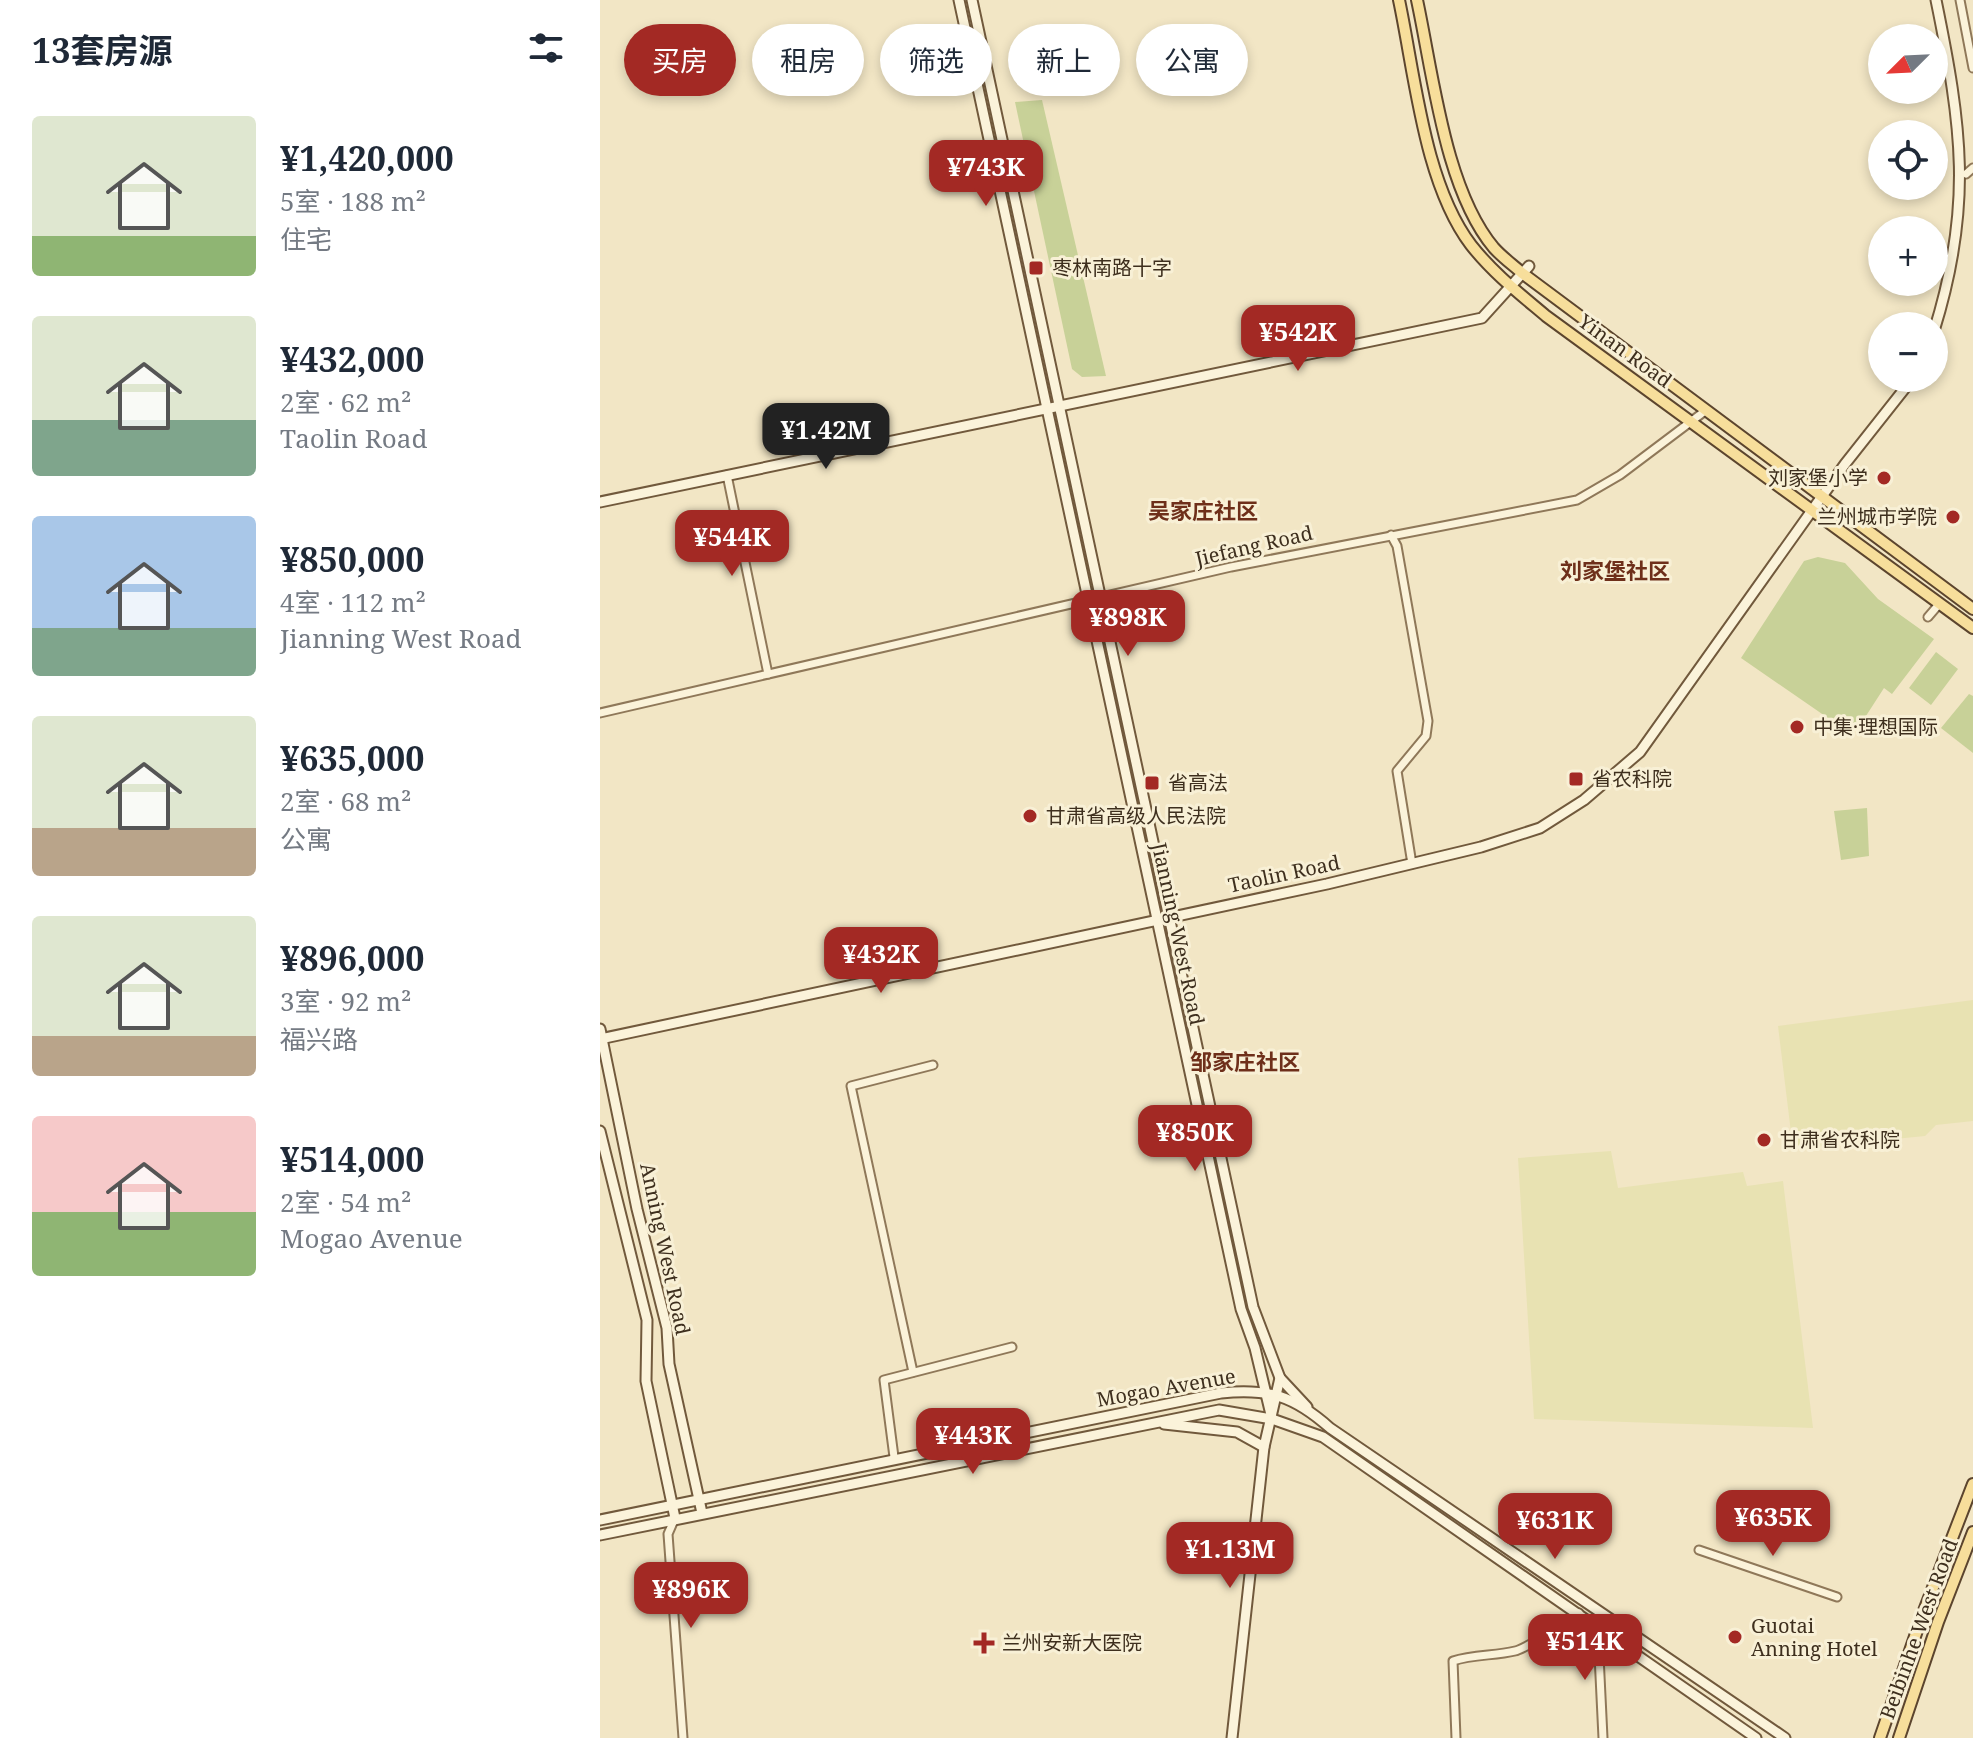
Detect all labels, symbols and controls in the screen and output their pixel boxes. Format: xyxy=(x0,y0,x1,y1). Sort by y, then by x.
chip: 买房 xyxy=(624,24,736,96)
chip: 租房 xyxy=(752,24,864,96)
chip: 筛选 xyxy=(880,24,992,96)
chip: 新上 xyxy=(1008,24,1120,96)
chip: 公寓 xyxy=(1136,24,1248,96)
north arrow xyxy=(1868,24,1948,104)
map controls xyxy=(1868,24,1948,392)
icon: filters xyxy=(524,26,568,70)
text: 13套房源 xyxy=(32,27,172,73)
button: locate xyxy=(1868,120,1948,200)
text: ¥1,420,000 xyxy=(280,135,454,181)
pin: ¥743K xyxy=(930,140,1042,208)
icon: home xyxy=(96,148,192,244)
text: ¥743K xyxy=(947,148,1025,184)
text: 5室 · 188 m² xyxy=(280,183,426,219)
button: + xyxy=(1868,216,1948,296)
text: 住宅 xyxy=(280,221,332,257)
place label: 枣林南路十字 xyxy=(1052,254,1172,281)
marker: 枣林南路十字 xyxy=(1027,259,1045,277)
pin: ¥542K xyxy=(1242,305,1354,373)
street label: Yinan Road xyxy=(1572,307,1677,394)
button: − xyxy=(1868,312,1948,392)
text: ¥542K xyxy=(1259,313,1337,349)
text: ¥432,000 xyxy=(280,336,424,382)
icon: home xyxy=(96,348,192,444)
text: 2室 · 62 m² xyxy=(280,384,411,420)
pin: ¥1.42M xyxy=(761,403,891,471)
text: ¥1.42M xyxy=(780,411,872,447)
text: Taolin Road xyxy=(280,420,427,456)
place label: 刘家堡小学 xyxy=(1768,464,1868,491)
marker: 刘家堡小学 xyxy=(1875,469,1893,487)
district label: 吴家庄社区 xyxy=(1148,495,1258,525)
place label: 兰州城市学院 xyxy=(1817,503,1937,530)
marker: 兰州城市学院 xyxy=(1944,508,1962,526)
pin: ¥544K xyxy=(676,510,788,578)
text: ¥544K xyxy=(693,518,771,554)
street label: Jiefang Road xyxy=(1191,519,1315,572)
text: ¥850,000 xyxy=(280,536,424,582)
icon: home xyxy=(96,548,192,644)
district label: 刘家堡社区 xyxy=(1560,555,1670,585)
text: 4室 · 112 m² xyxy=(280,584,426,620)
pin: ¥898K xyxy=(1072,590,1184,658)
text: ¥898K xyxy=(1089,598,1167,634)
text: Jianning West Road xyxy=(280,620,522,656)
place label: 中集·理想国际 xyxy=(1813,713,1938,740)
marker: 中集·理想国际 xyxy=(1788,718,1806,736)
text: ¥635,000 xyxy=(280,735,424,781)
icon: home xyxy=(96,748,192,844)
place label: 省农科院 xyxy=(1592,765,1672,792)
place label: 省高法 xyxy=(1168,769,1228,796)
marker: 省农科院 xyxy=(1567,770,1585,788)
marker: 省高法 xyxy=(1143,774,1161,792)
text: 2室 · 68 m² xyxy=(280,783,411,819)
place label: 甘肃省高级人民法院 xyxy=(1046,802,1226,829)
marker: 甘肃省高级人民法院 xyxy=(1021,807,1039,825)
text: 公寓 xyxy=(280,821,332,857)
street label: Jianning West Road xyxy=(1146,839,1211,1028)
street label: Taolin Road xyxy=(1226,849,1342,899)
pin: ¥432K xyxy=(825,927,937,995)
text: ¥896,000 xyxy=(280,935,424,981)
text: ¥432K xyxy=(842,935,920,971)
icon: home xyxy=(96,948,192,1044)
text: 3室 · 92 m² xyxy=(280,983,411,1019)
text: 福兴路 xyxy=(280,1021,358,1057)
district label: 邹家庄社区 xyxy=(1190,1046,1300,1076)
pin: ¥850K xyxy=(1139,1105,1251,1173)
text: ¥850K xyxy=(1156,1113,1234,1149)
place label: 甘肃省农科院 xyxy=(1780,1126,1900,1153)
marker: 甘肃省农科院 xyxy=(1755,1131,1773,1149)
text: ¥514,000 xyxy=(280,1136,424,1182)
icon: home xyxy=(96,1148,192,1244)
street label: Anning West Road xyxy=(634,1160,697,1337)
text: 2室 · 54 m² xyxy=(280,1184,411,1220)
text: Mogao Avenue xyxy=(280,1220,463,1256)
street label: Mogao Avenue xyxy=(1094,1362,1237,1413)
pin: ¥443K xyxy=(917,1408,1029,1476)
text: ¥443K xyxy=(934,1416,1012,1452)
pin: ¥635K xyxy=(1717,1490,1829,1558)
pin: ¥631K xyxy=(1499,1493,1611,1561)
text: ¥635K xyxy=(1734,1498,1812,1534)
text: ¥631K xyxy=(1516,1501,1594,1537)
pin: ¥1.13M xyxy=(1165,1522,1295,1590)
text: ¥1.13M xyxy=(1184,1530,1276,1566)
street label: Beibinhe West Road xyxy=(1873,1535,1964,1723)
pin: ¥896K xyxy=(635,1562,747,1630)
text: ¥896K xyxy=(652,1570,730,1606)
place label: Guotai Anning Hotel xyxy=(1751,1612,1878,1662)
pin: ¥514K xyxy=(1529,1614,1641,1682)
text: ¥514K xyxy=(1546,1622,1624,1658)
marker: Guotai Anning Hotel xyxy=(1726,1628,1744,1646)
place label: 兰州安新大医院 xyxy=(1002,1629,1142,1656)
marker: 兰州安新大医院 xyxy=(973,1632,995,1654)

